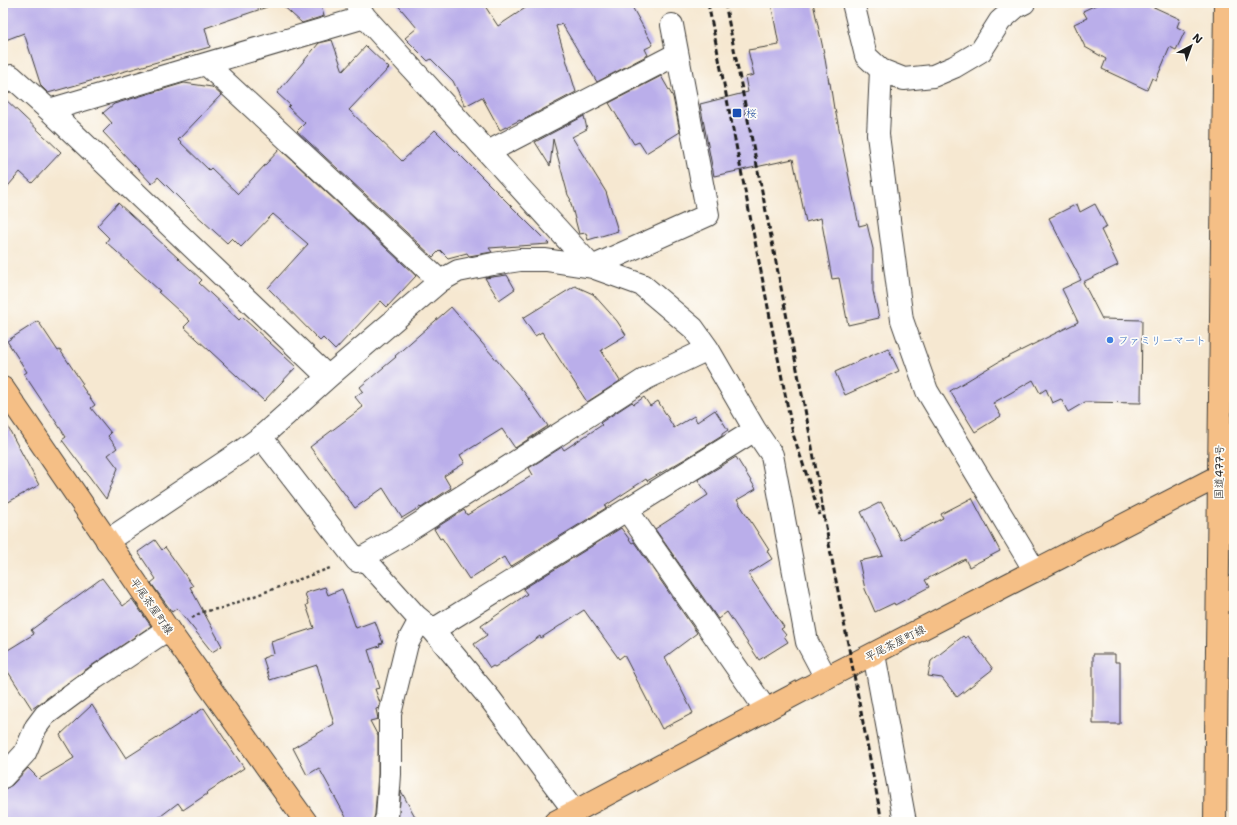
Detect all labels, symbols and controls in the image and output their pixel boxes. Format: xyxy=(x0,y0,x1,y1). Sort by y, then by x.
north arrow xyxy=(1171,26,1211,66)
text: N xyxy=(1189,30,1206,48)
place label: 桜 xyxy=(746,106,757,121)
marker: 桜 xyxy=(731,107,743,119)
place label: ファミリーマート xyxy=(1118,333,1206,348)
marker: ファミリーマート xyxy=(1105,335,1115,345)
street label: 国道477号 xyxy=(1212,445,1227,499)
street label: 平尾茶屋町線 xyxy=(127,575,177,638)
street label: 平尾茶屋町線 xyxy=(862,622,928,665)

